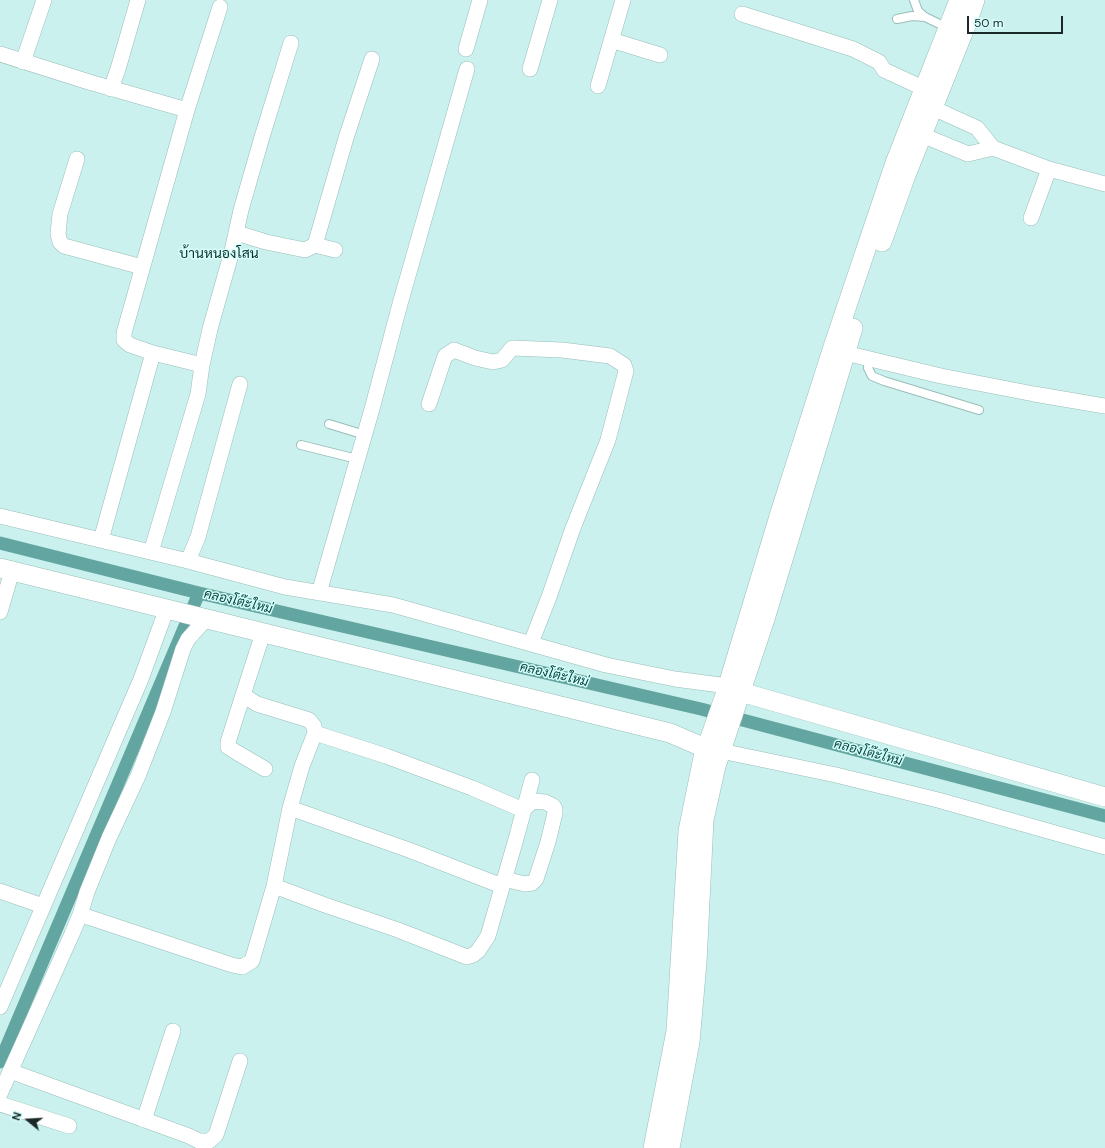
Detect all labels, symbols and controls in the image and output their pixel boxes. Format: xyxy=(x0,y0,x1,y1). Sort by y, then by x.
scale bar xyxy=(969,8,1065,34)
text: 50 m xyxy=(974,15,1003,31)
district label: บ้านหนองโสน xyxy=(179,246,259,262)
water label: คลองโต๊ะใหม่ xyxy=(202,587,274,617)
water label: คลองโต๊ะใหม่ xyxy=(518,660,590,690)
water label: คลองโต๊ะใหม่ xyxy=(832,736,904,770)
north arrow xyxy=(8,1100,48,1140)
text: N xyxy=(9,1110,24,1122)

